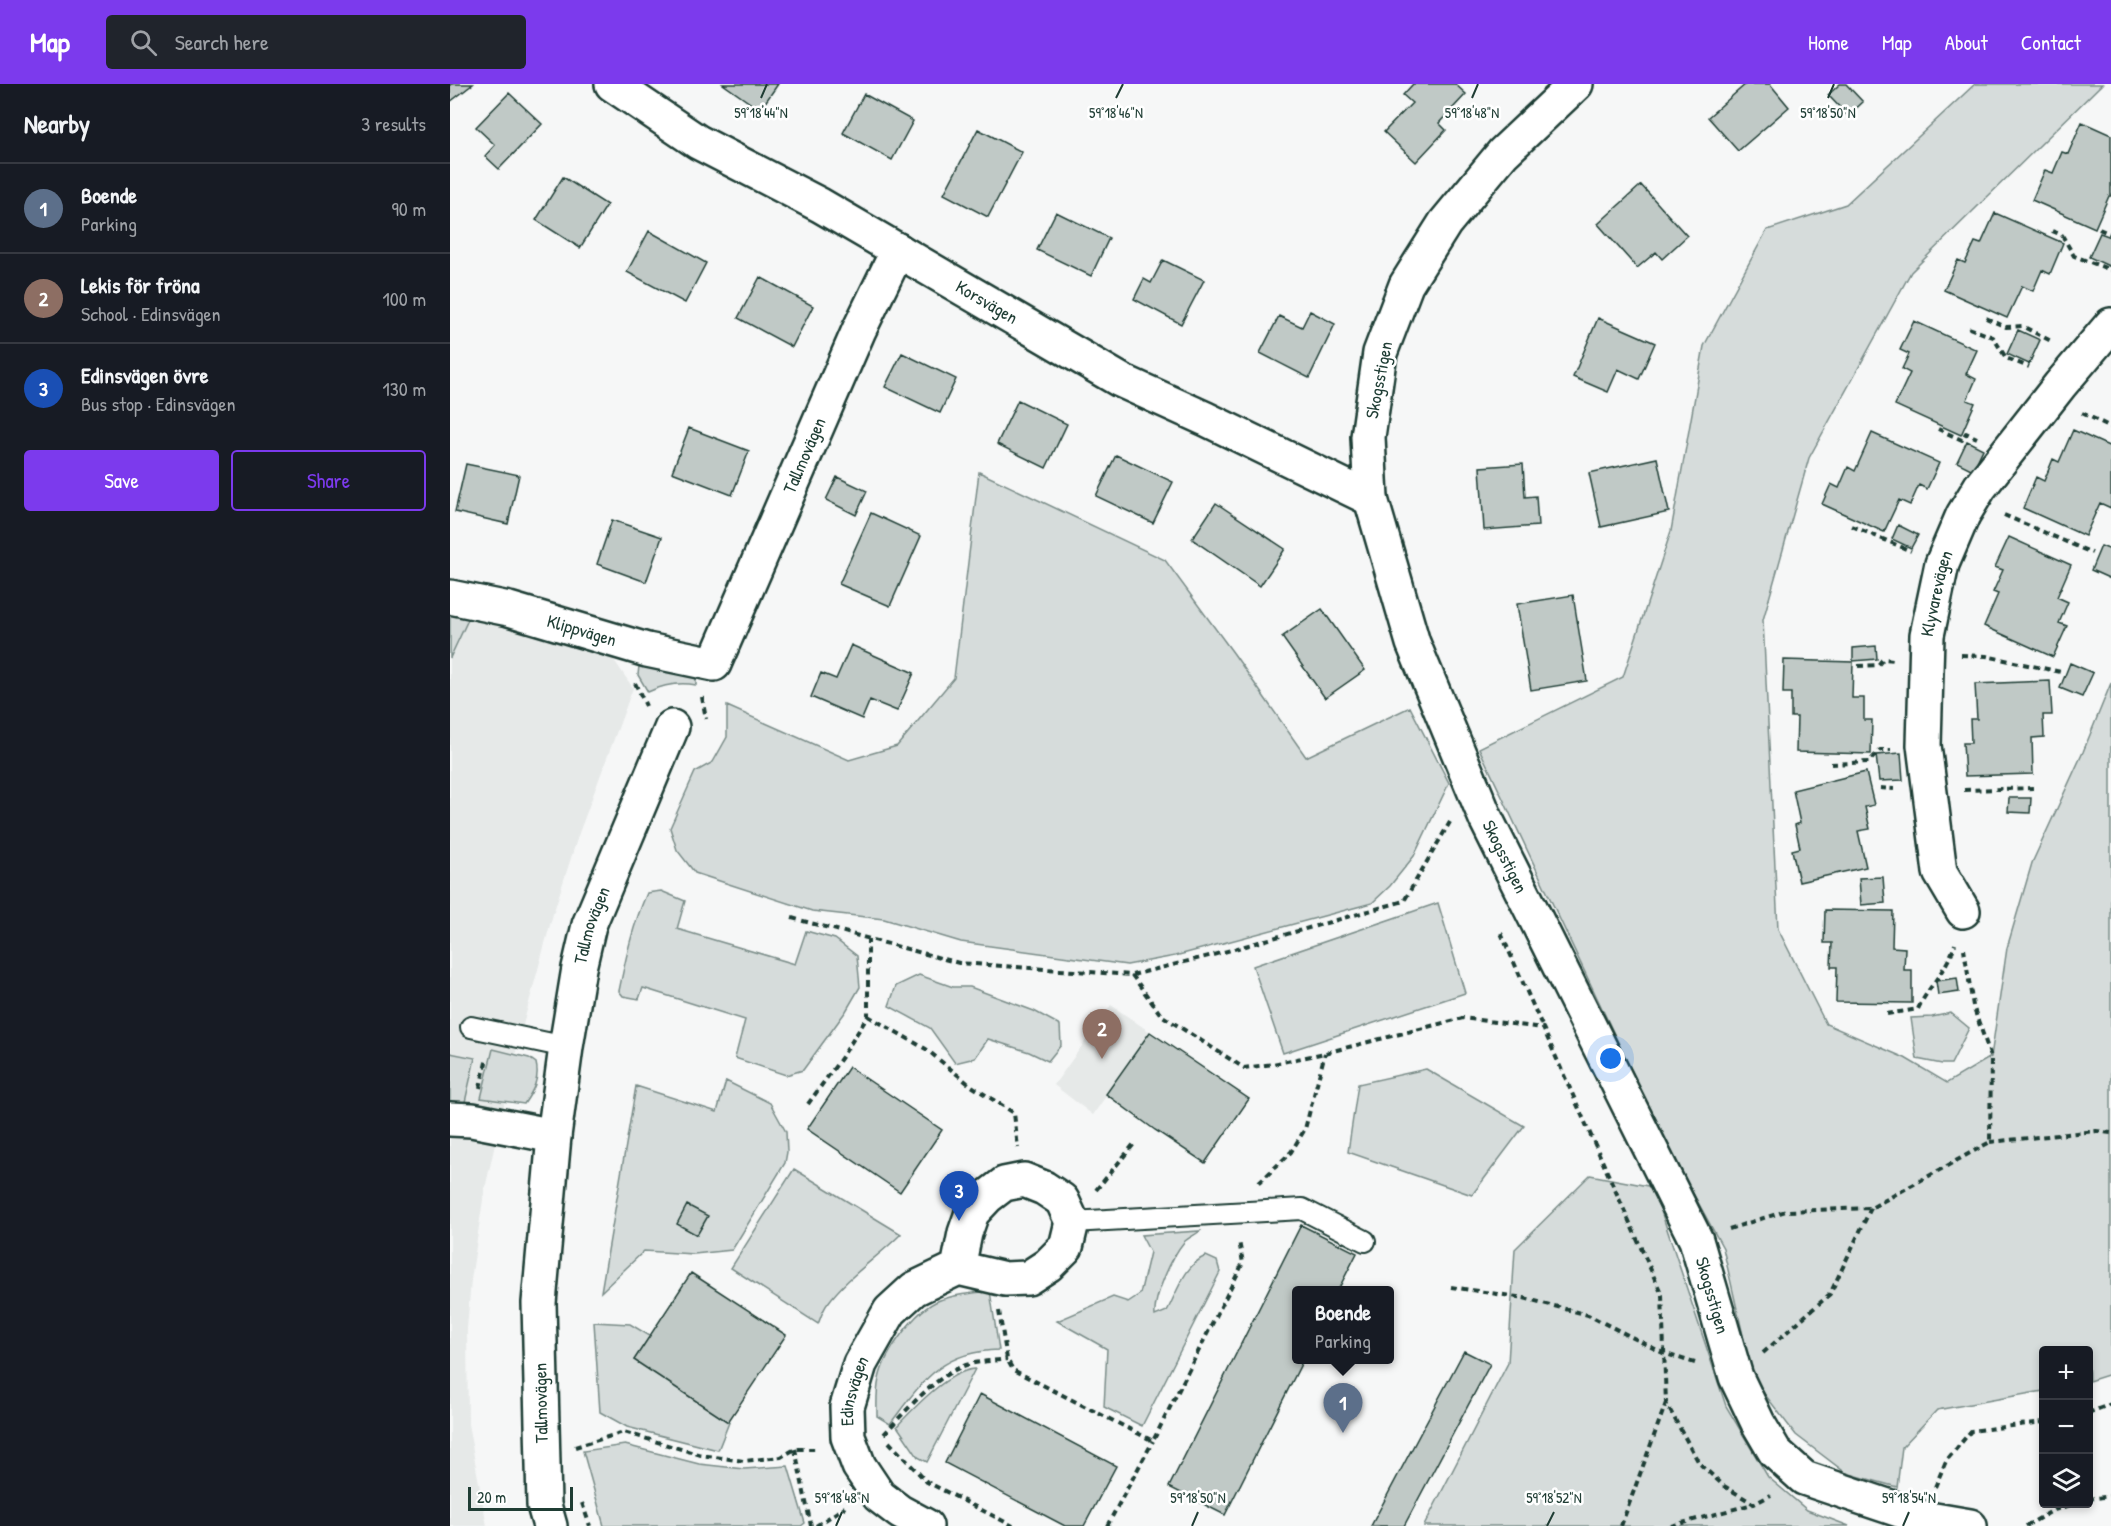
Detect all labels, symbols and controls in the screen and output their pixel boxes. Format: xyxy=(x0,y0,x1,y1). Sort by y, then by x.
search box xyxy=(106,15,526,69)
text: Map xyxy=(30,23,70,61)
icon: search xyxy=(127,26,160,59)
text: Search here xyxy=(175,27,269,57)
text: Home xyxy=(1808,28,1849,57)
text: Map xyxy=(1882,28,1912,57)
text: About xyxy=(1945,28,1988,57)
text: Contact xyxy=(2021,28,2081,57)
text: 59°18'44"N xyxy=(734,102,788,123)
text: 59°18'46"N xyxy=(1089,102,1143,123)
text: 59°18'48"N xyxy=(1445,102,1499,123)
text: 59°18'50"N xyxy=(1800,102,1856,123)
text: Nearby xyxy=(24,106,90,141)
text: 3 results xyxy=(361,110,426,137)
text: Boende xyxy=(81,180,137,210)
text: 1 xyxy=(40,195,47,222)
text: 90 m xyxy=(392,195,426,222)
text: Parking xyxy=(81,210,137,237)
text: Lekis för fröna xyxy=(81,270,200,300)
street label: Korsvägen xyxy=(951,274,1023,330)
text: 2 xyxy=(39,285,48,312)
text: 100 m xyxy=(383,285,426,312)
text: School · Edinsvägen xyxy=(81,300,221,327)
street label: Skogsstigen xyxy=(1359,339,1398,421)
text: Edinsvägen övre xyxy=(81,360,209,390)
text: 3 xyxy=(39,375,48,402)
text: 130 m xyxy=(383,375,426,402)
text: Bus stop · Edinsvägen xyxy=(81,390,235,417)
street label: Tallmovägen xyxy=(777,413,832,497)
button: Save xyxy=(24,450,219,511)
button: Share xyxy=(231,450,426,511)
street label: Klyvarevägen xyxy=(1914,546,1959,639)
street label: Klippvägen xyxy=(544,608,620,652)
street label: Skogsstigen xyxy=(1477,816,1534,897)
street label: Tallmovägen xyxy=(567,883,616,966)
pin: 2 xyxy=(1082,1010,1122,1059)
your location xyxy=(1596,1044,1625,1073)
pin: 3 xyxy=(940,1172,978,1221)
street label: Skogsstigen xyxy=(1690,1254,1736,1336)
popup xyxy=(1292,1286,1394,1364)
text: Boende xyxy=(1315,1297,1371,1327)
text: Parking xyxy=(1315,1327,1371,1354)
map controls xyxy=(2039,1346,2093,1508)
button: + xyxy=(2039,1346,2093,1400)
street label: Edinsvägen xyxy=(834,1351,874,1426)
street label: Tallmovägen xyxy=(527,1363,554,1443)
pin: 1 xyxy=(1324,1384,1362,1433)
button: − xyxy=(2039,1400,2093,1454)
button: layers xyxy=(2039,1454,2093,1508)
scale bar xyxy=(468,1484,573,1512)
text: 20 m xyxy=(477,1486,506,1508)
text: 59°18'48"N xyxy=(815,1487,869,1508)
text: 59°18'50"N xyxy=(1170,1487,1226,1508)
text: 59°18'52"N xyxy=(1526,1487,1582,1508)
text: 59°18'54"N xyxy=(1882,1487,1936,1508)

